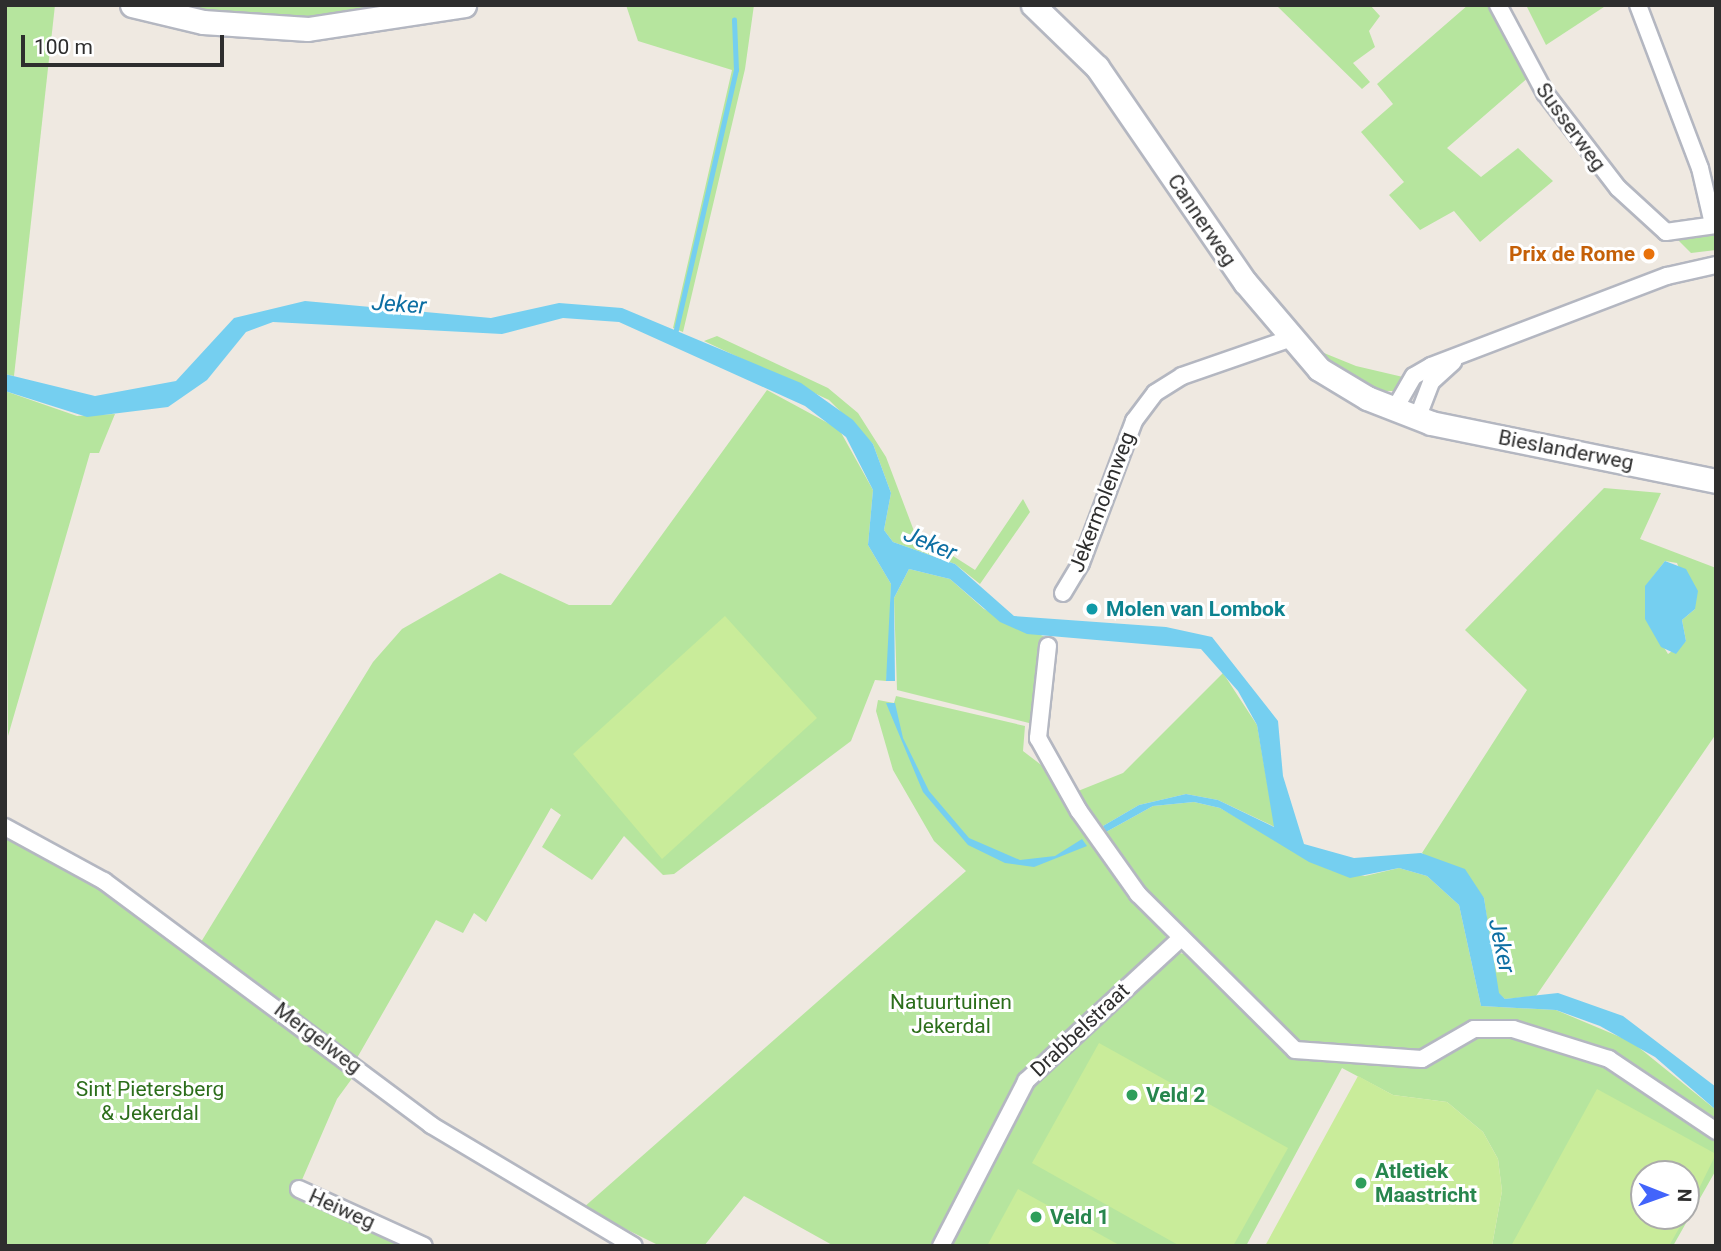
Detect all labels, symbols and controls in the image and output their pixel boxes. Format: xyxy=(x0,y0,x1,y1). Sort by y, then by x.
scale bar xyxy=(24,21,228,65)
text: 100 m xyxy=(34,35,93,59)
street label: Susserweg xyxy=(1531,78,1611,176)
street label: Cannerweg xyxy=(1162,169,1242,271)
place label: Prix de Rome xyxy=(1509,241,1635,267)
marker: Prix de Rome xyxy=(1641,246,1657,262)
water label: Jeker xyxy=(371,289,427,321)
street label: Bieslanderweg xyxy=(1496,425,1636,475)
street label: Jekermolenweg xyxy=(1064,428,1140,576)
water label: Jeker xyxy=(899,521,961,567)
place label: Molen van Lombok xyxy=(1106,596,1285,622)
marker: Molen van Lombok xyxy=(1084,601,1100,617)
water label: Jeker xyxy=(1482,916,1520,976)
street label: Drabbelstraat xyxy=(1025,978,1135,1082)
park label: Natuurtuinen Jekerdal xyxy=(890,989,1012,1039)
street label: Mergelweg xyxy=(269,997,367,1079)
park label: Sint Pietersberg & Jekerdal xyxy=(76,1076,224,1126)
place label: Veld 2 xyxy=(1146,1082,1205,1108)
marker: Veld 2 xyxy=(1124,1087,1140,1103)
place label: Atletiek Maastricht xyxy=(1375,1158,1477,1208)
north arrow xyxy=(1630,1160,1700,1230)
marker: Atletiek Maastricht xyxy=(1353,1175,1369,1191)
street label: Heiweg xyxy=(305,1183,379,1235)
text: N xyxy=(1673,1188,1696,1202)
place label: Veld 1 xyxy=(1050,1204,1109,1230)
marker: Veld 1 xyxy=(1028,1209,1044,1225)

